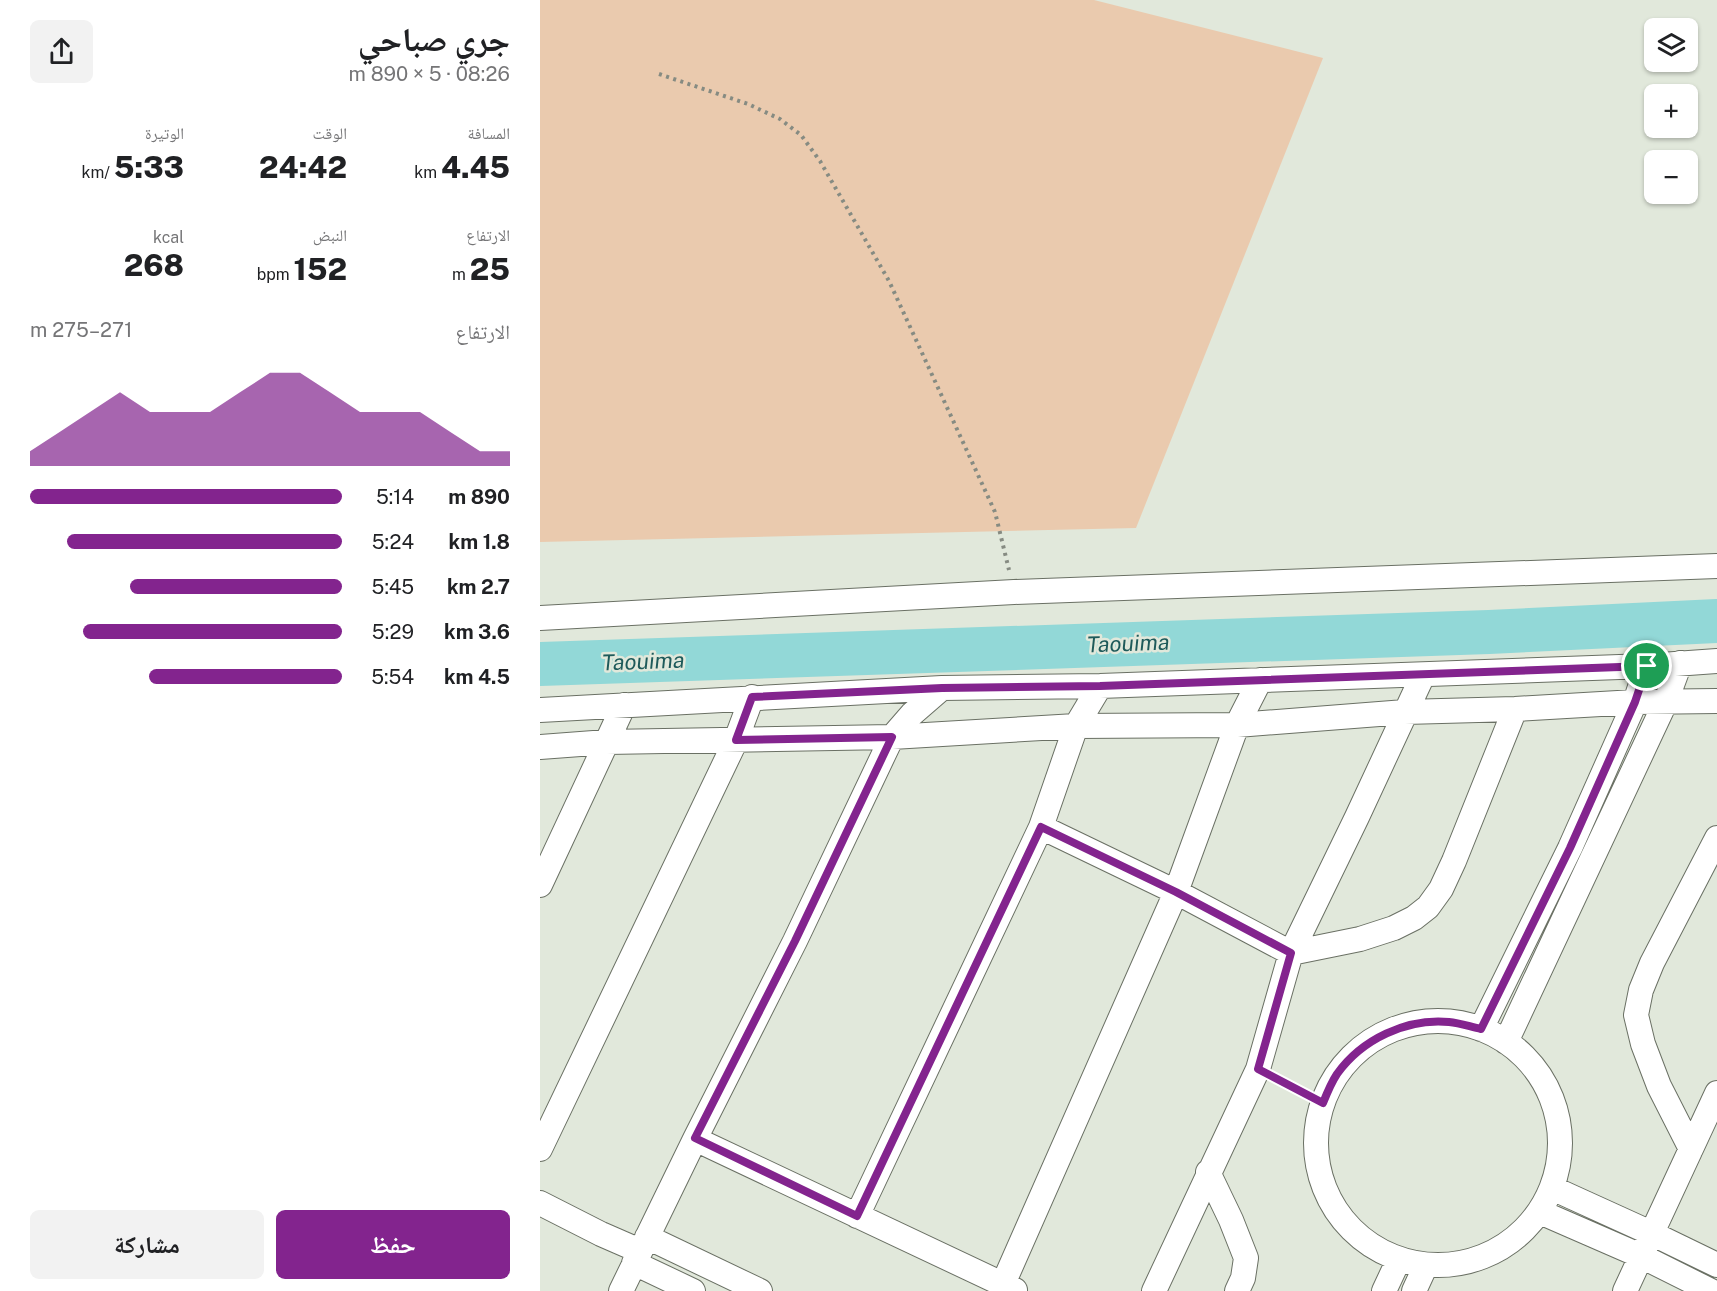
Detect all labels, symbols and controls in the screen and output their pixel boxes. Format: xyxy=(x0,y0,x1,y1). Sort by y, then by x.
map controls xyxy=(1644,18,1698,204)
button: layers xyxy=(1644,18,1698,72)
button: share xyxy=(30,20,93,83)
text: جري صباحي xyxy=(358,20,510,58)
text: 08:26 · 5 × 890 m xyxy=(349,62,510,86)
button: + xyxy=(1644,84,1698,138)
text: الوتيرة xyxy=(145,124,184,143)
text: الوقت xyxy=(313,124,347,143)
text: المسافة xyxy=(468,124,510,143)
text: 5:33 xyxy=(114,149,184,185)
text: 24:42 xyxy=(259,149,347,185)
text: 4.45 xyxy=(441,149,510,185)
button: − xyxy=(1644,150,1698,204)
text: /km xyxy=(81,163,114,182)
text: km xyxy=(414,163,441,182)
text: النبض xyxy=(313,226,347,245)
text: الارتفاع xyxy=(466,226,510,245)
text: kcal xyxy=(153,228,184,247)
text: 268 xyxy=(124,247,184,283)
text: 152 xyxy=(294,251,347,287)
text: 25 xyxy=(470,251,510,287)
text: bpm xyxy=(257,265,294,284)
text: m xyxy=(452,265,470,284)
text: 271–275 m xyxy=(30,318,133,342)
text: الارتفاع xyxy=(455,320,510,344)
text: 5:14 xyxy=(376,485,414,509)
text: 890 m xyxy=(448,485,510,509)
text: 5:24 xyxy=(372,530,414,554)
text: 1.8 km xyxy=(449,530,510,554)
text: 5:45 xyxy=(372,575,414,599)
text: 2.7 km xyxy=(447,575,510,599)
text: 5:29 xyxy=(372,620,414,644)
text: 3.6 km xyxy=(444,620,510,644)
water label: Taouima xyxy=(1086,629,1170,657)
pin xyxy=(1621,640,1672,691)
water label: Taouima xyxy=(601,647,685,675)
icon: arrive xyxy=(1630,649,1663,682)
text: 5:54 xyxy=(371,665,414,689)
text: 4.5 km xyxy=(444,665,510,689)
button: مشاركة xyxy=(30,1210,264,1279)
button: حفظ xyxy=(276,1210,510,1279)

